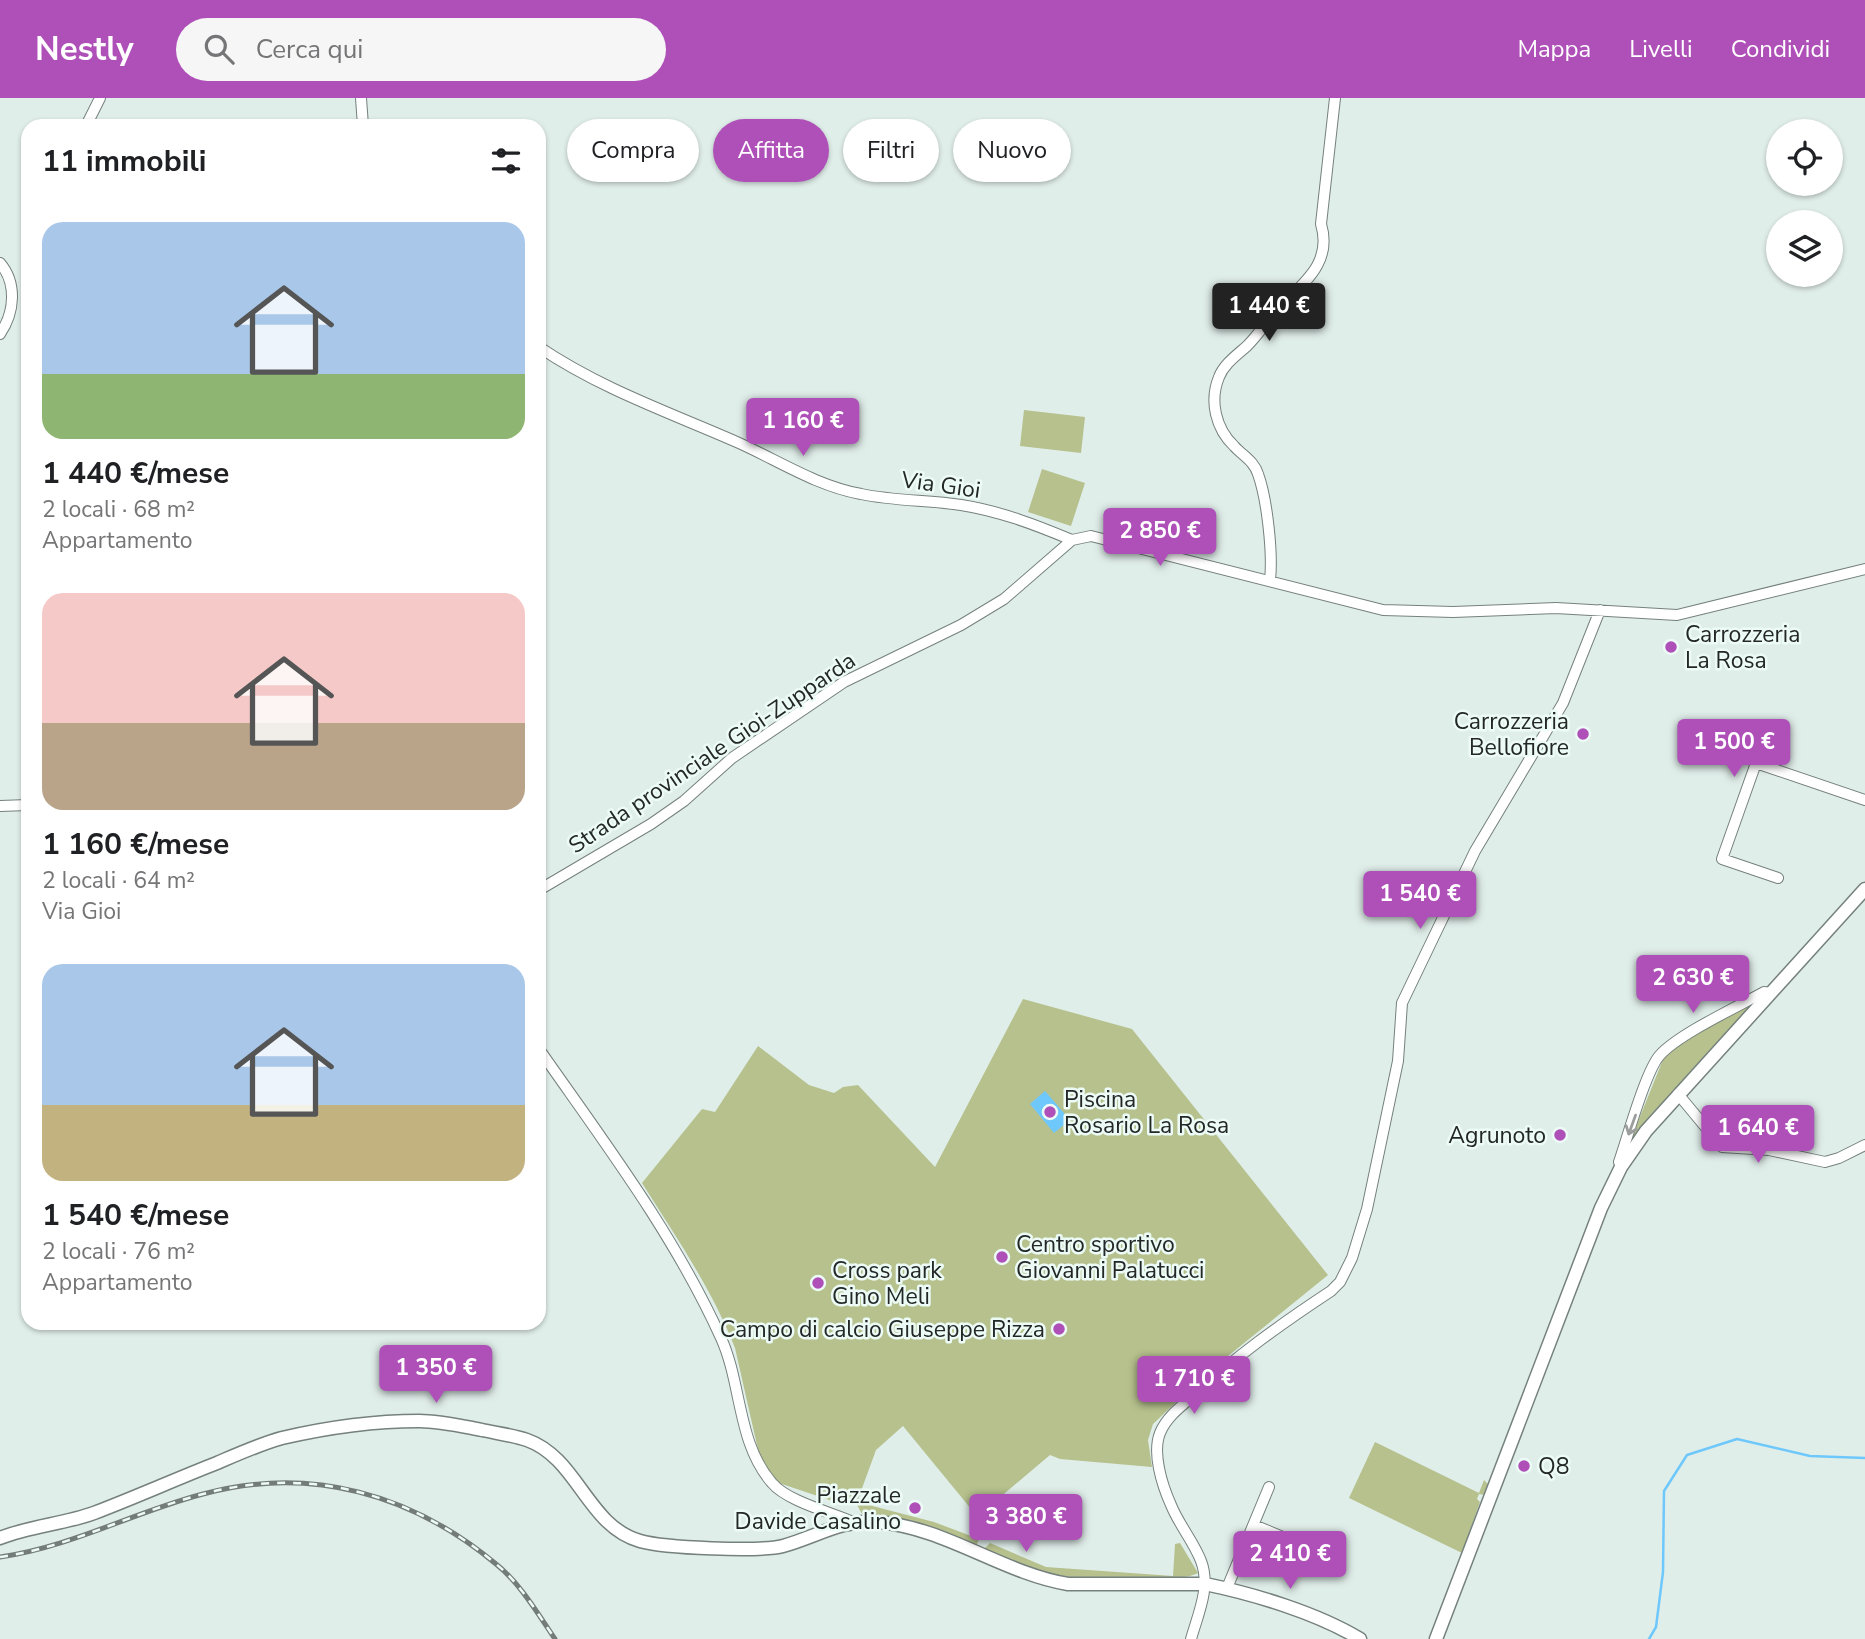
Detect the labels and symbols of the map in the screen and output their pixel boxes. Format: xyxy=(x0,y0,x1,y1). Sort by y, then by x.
pin: 1 440 € xyxy=(1204,284,1334,343)
pin: 1 160 € xyxy=(738,398,868,458)
street label: Via Gioi xyxy=(899,464,982,506)
pin: 2 850 € xyxy=(1095,508,1225,568)
place label: Carrozzeria La Rosa xyxy=(1685,619,1800,676)
marker: Carrozzeria La Rosa xyxy=(1663,639,1679,655)
street label: Strada provinciale Gioi-Zupparda xyxy=(562,645,862,861)
place label: Carrozzeria Bellofiore xyxy=(1454,706,1569,763)
pin: 1 500 € xyxy=(1669,720,1799,779)
marker: Carrozzeria Bellofiore xyxy=(1575,726,1591,742)
pin: 1 540 € xyxy=(1355,872,1485,931)
pin: 2 630 € xyxy=(1628,956,1758,1015)
place label: Piscina Rosario La Rosa xyxy=(1064,1084,1229,1141)
marker: Piscina Rosario La Rosa xyxy=(1042,1104,1058,1120)
pin: 1 640 € xyxy=(1693,1105,1823,1165)
one-way arrow xyxy=(1625,1114,1638,1136)
place label: Agrunoto xyxy=(1448,1120,1546,1151)
marker: Agrunoto xyxy=(1552,1127,1568,1143)
place label: Centro sportivo Giovanni Palatucci xyxy=(1016,1229,1204,1286)
marker: Centro sportivo Giovanni Palatucci xyxy=(994,1249,1010,1265)
place label: Cross park Gino Meli xyxy=(832,1255,942,1312)
marker: Cross park Gino Meli xyxy=(810,1275,826,1291)
place label: Campo di calcio Giuseppe Rizza xyxy=(720,1314,1045,1345)
marker: Campo di calcio Giuseppe Rizza xyxy=(1051,1321,1067,1337)
pin: 1 350 € xyxy=(371,1346,501,1405)
pin: 1 710 € xyxy=(1129,1356,1259,1416)
place label: Q8 xyxy=(1538,1451,1569,1482)
marker: Q8 xyxy=(1516,1458,1532,1474)
place label: Piazzale Davide Casalino xyxy=(735,1480,901,1537)
pin: 3 380 € xyxy=(961,1494,1091,1554)
marker: Piazzale Davide Casalino xyxy=(907,1500,923,1516)
pin: 2 410 € xyxy=(1225,1532,1355,1591)

